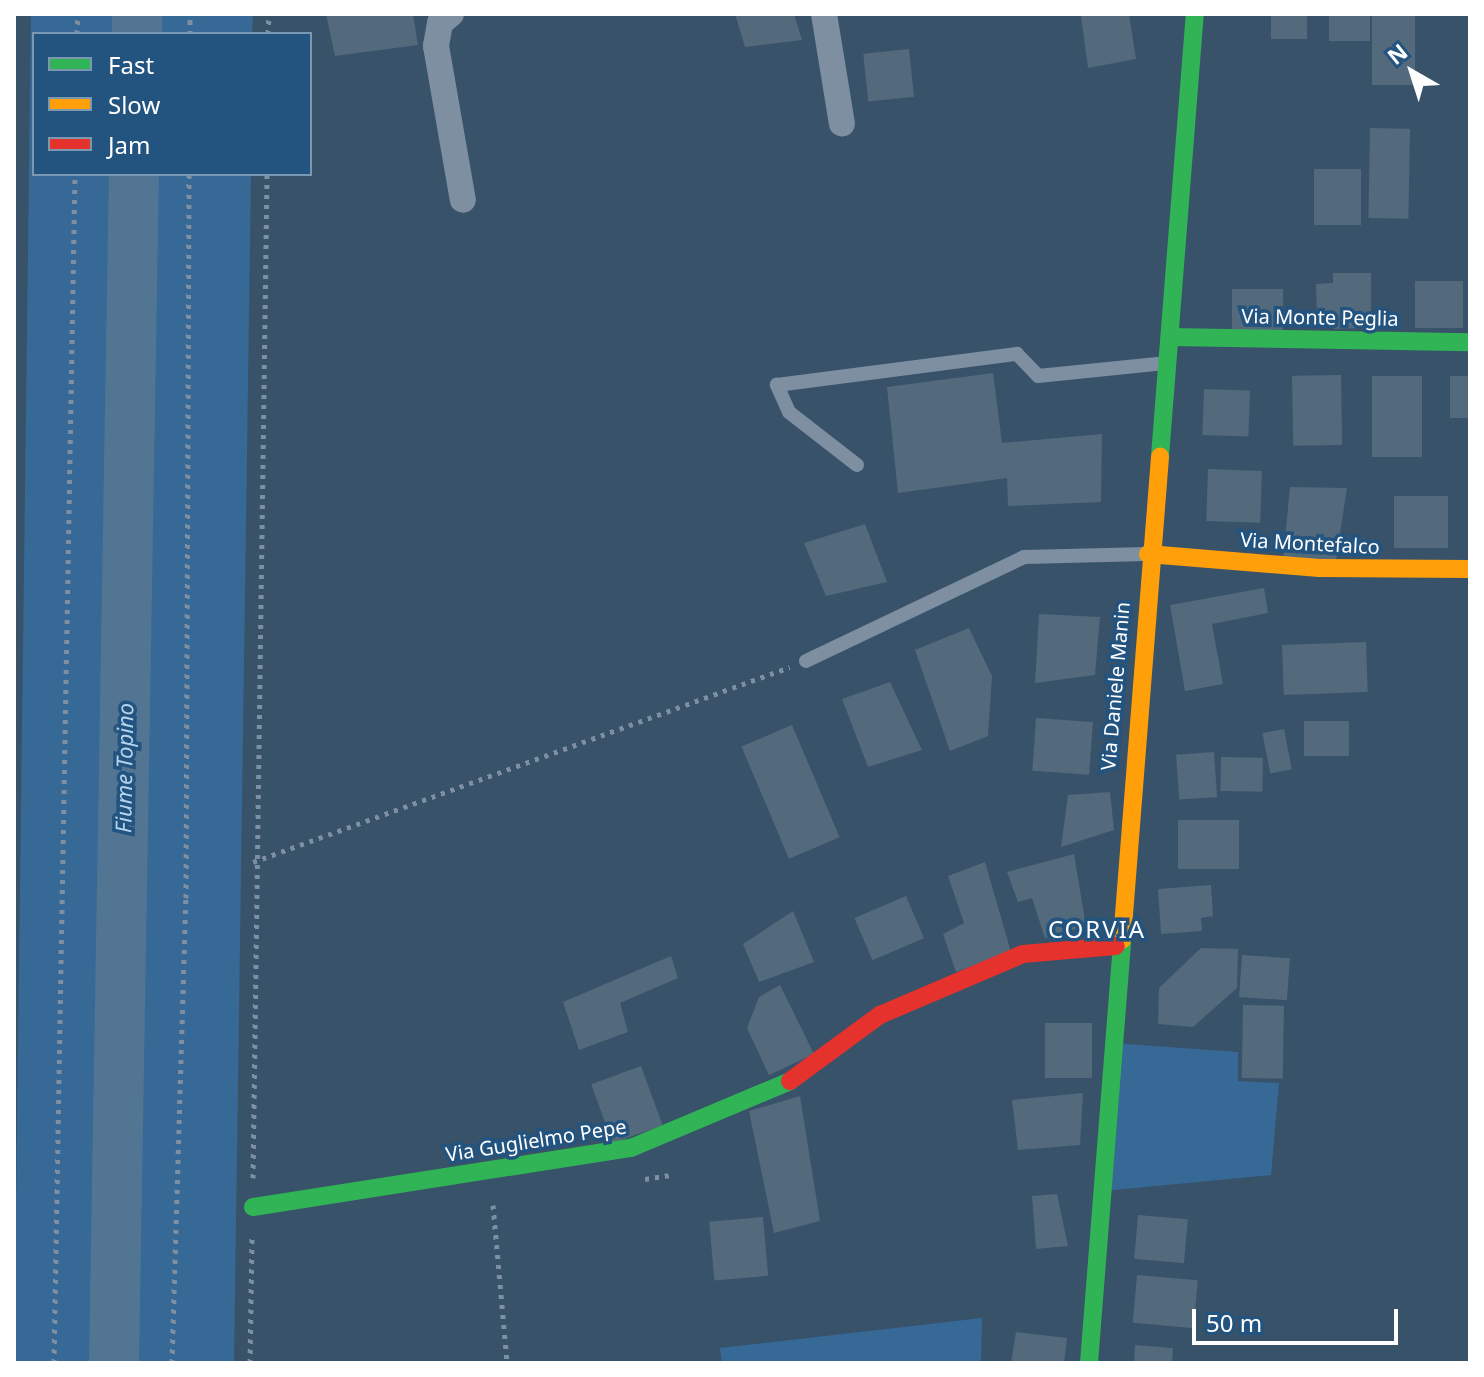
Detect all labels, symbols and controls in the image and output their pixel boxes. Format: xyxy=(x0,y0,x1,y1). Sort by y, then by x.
legend xyxy=(32,32,312,176)
north arrow xyxy=(1372,32,1452,112)
text: N xyxy=(1380,36,1413,71)
text: Fast xyxy=(108,48,154,81)
text: Slow xyxy=(108,88,160,121)
text: Jam xyxy=(108,128,150,161)
street label: Via Monte Peglia xyxy=(1241,304,1399,330)
street label: Via Montefalco xyxy=(1240,527,1380,559)
street label: Via Daniele Manin xyxy=(1096,601,1134,771)
water label: Fiume Topino xyxy=(110,703,138,833)
district label: CORVIA xyxy=(1048,915,1146,943)
street label: Via Guglielmo Pepe xyxy=(444,1114,628,1166)
scale bar xyxy=(1196,1293,1402,1343)
text: 50 m xyxy=(1206,1306,1262,1339)

